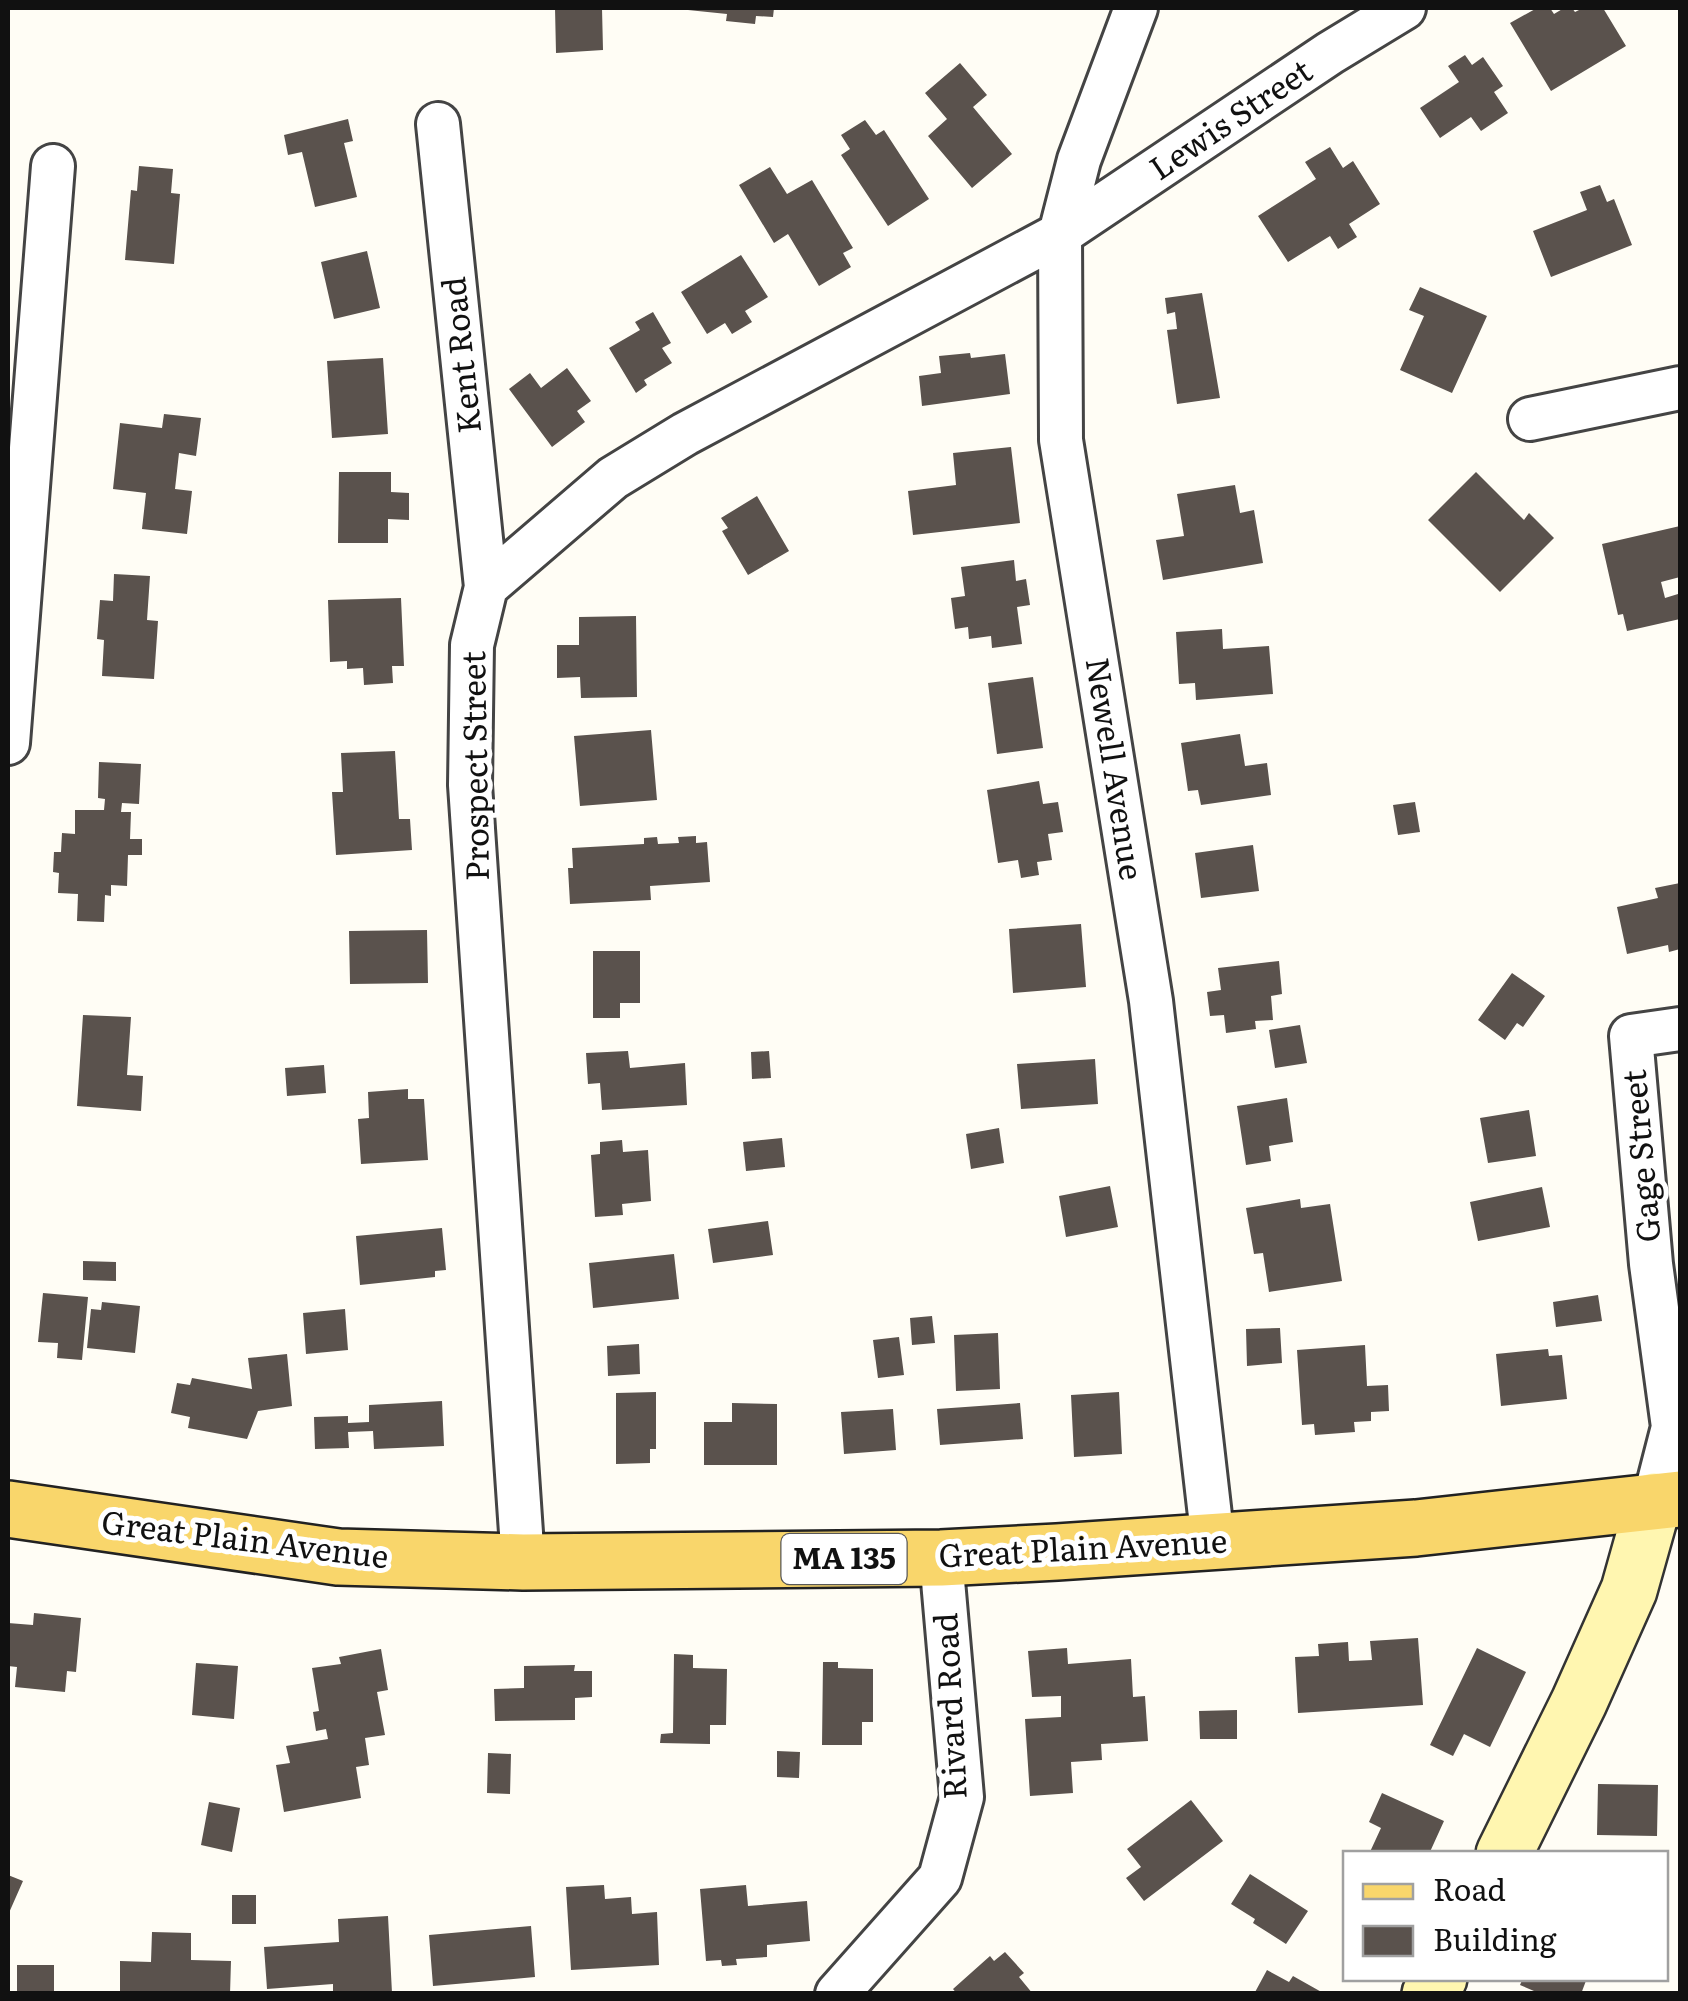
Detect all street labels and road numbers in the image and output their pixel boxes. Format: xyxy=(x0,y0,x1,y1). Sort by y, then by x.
street label: Lewis Street xyxy=(1138,45,1320,190)
street label: Kent Road xyxy=(427,275,491,436)
street label: Prospect Street xyxy=(447,651,499,881)
street label: Newell Avenue xyxy=(1076,654,1158,883)
street label: Gage Street xyxy=(1608,1068,1670,1245)
street label: Great Plain Avenue xyxy=(99,1496,392,1578)
street label: Great Plain Avenue xyxy=(937,1514,1228,1578)
road number: MA 135 xyxy=(782,1534,906,1584)
street label: Rivard Road xyxy=(919,1612,977,1801)

